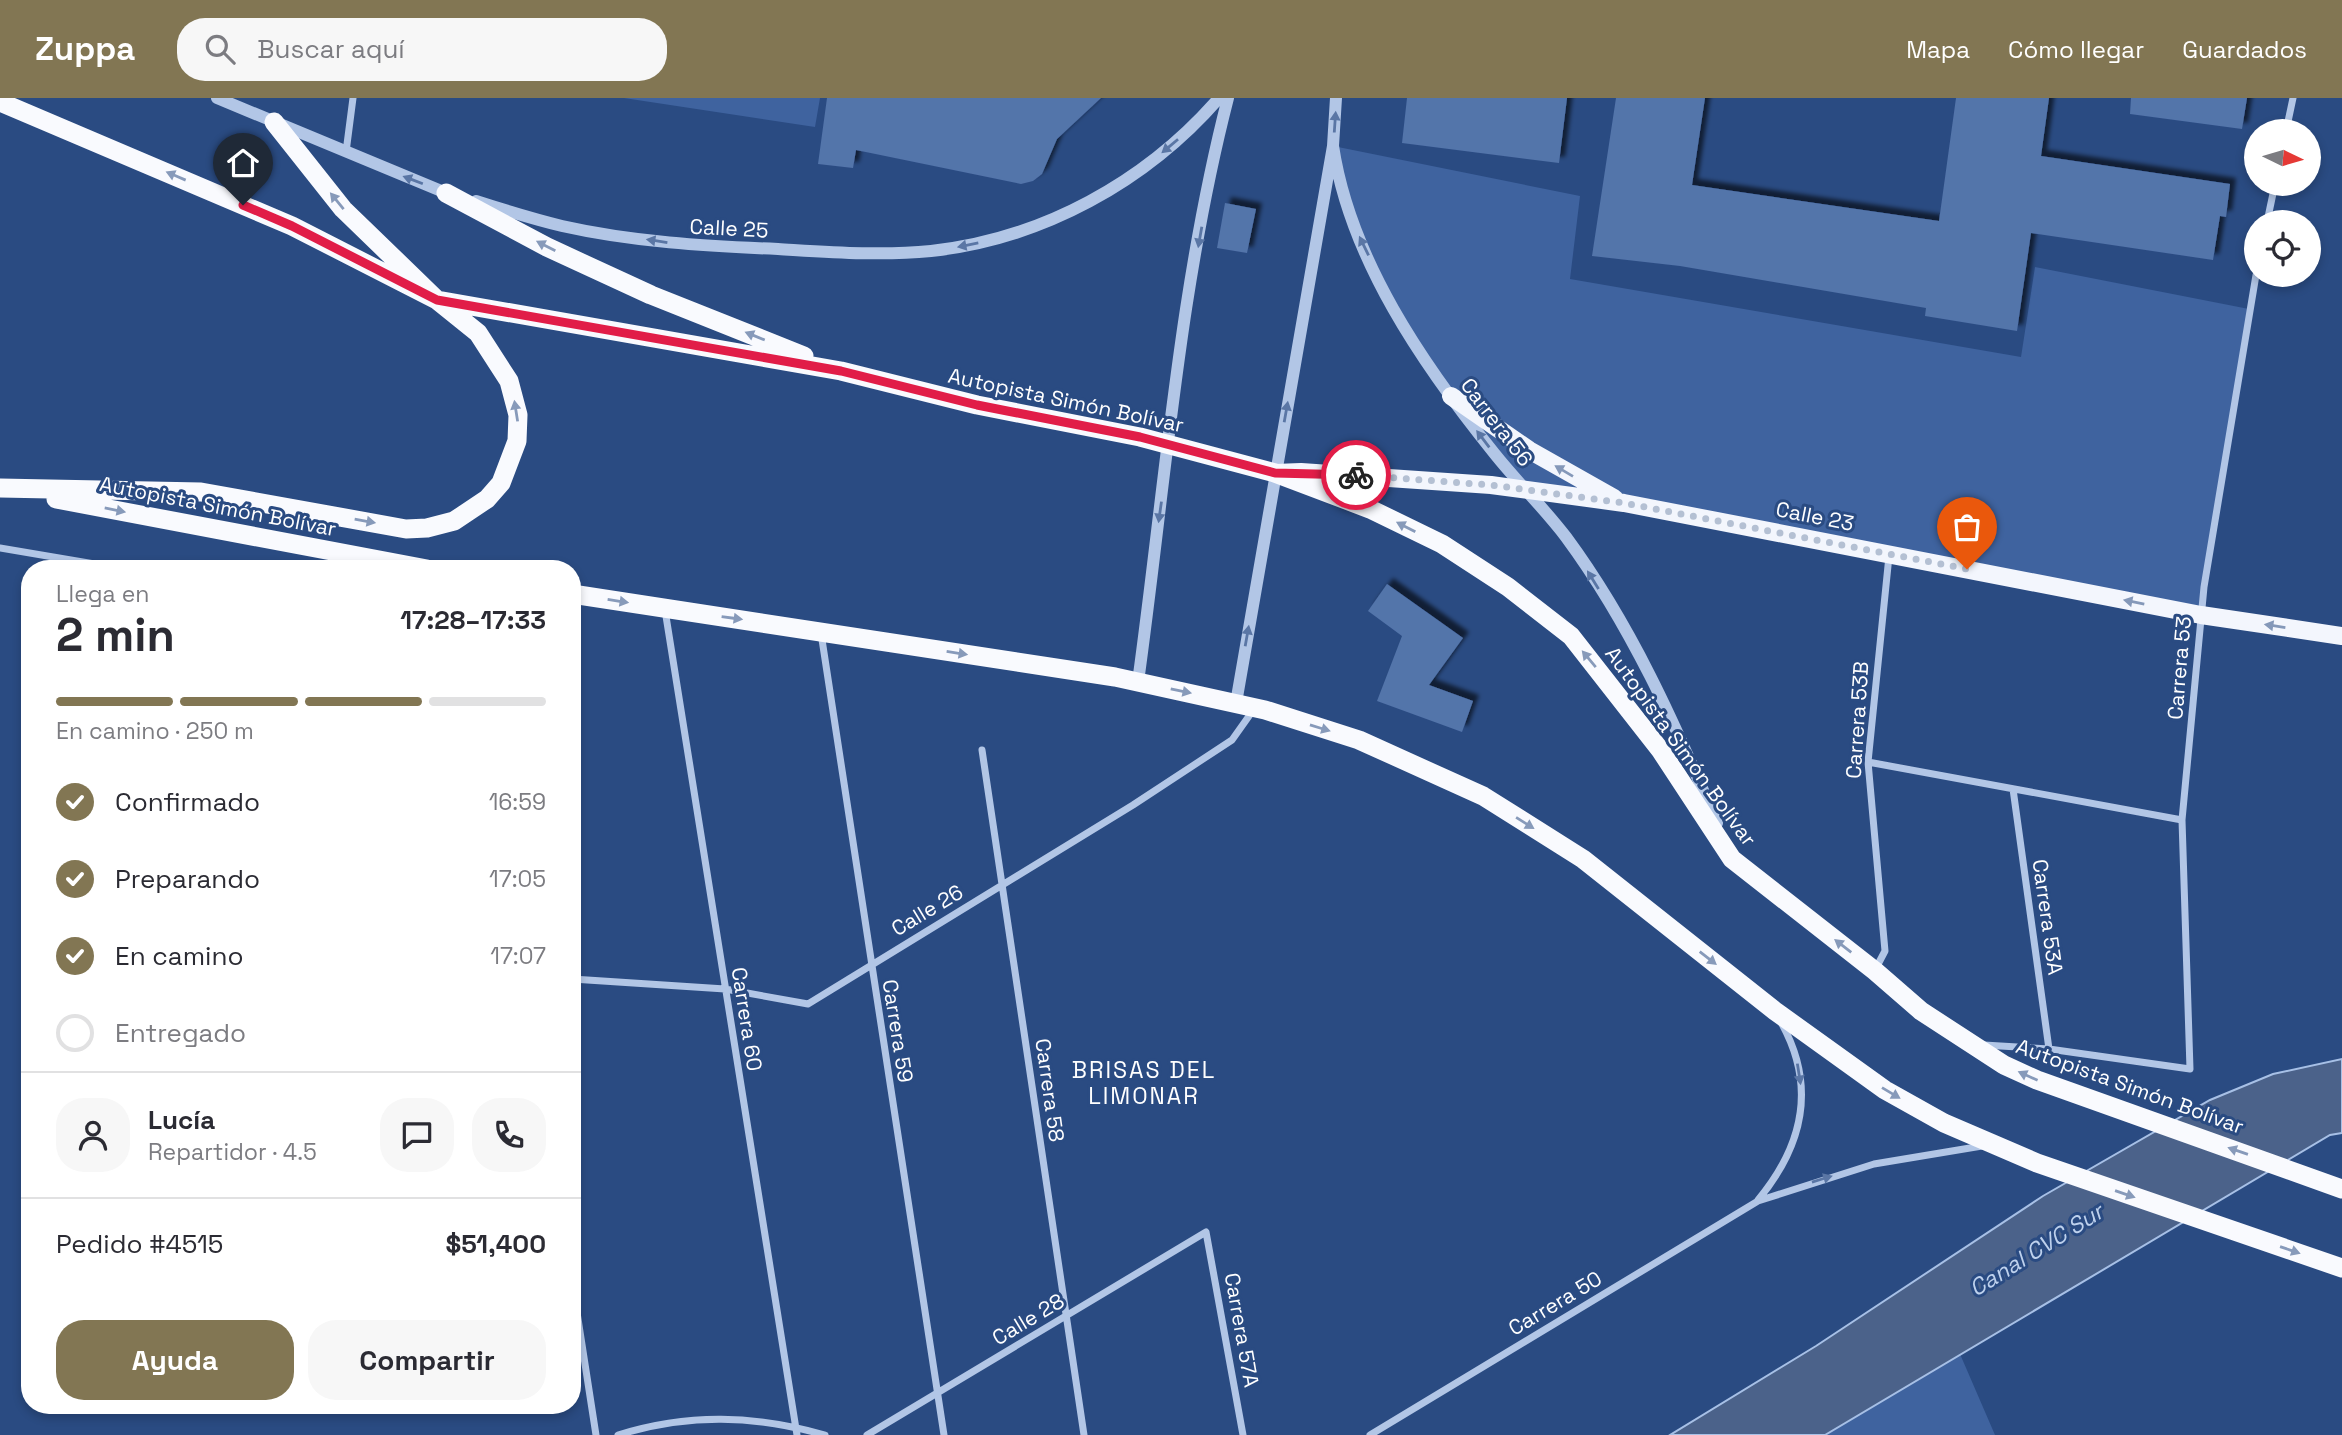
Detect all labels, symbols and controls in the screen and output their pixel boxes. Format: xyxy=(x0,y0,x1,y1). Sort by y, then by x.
search box xyxy=(177,18,667,81)
text: Zuppa xyxy=(35,28,135,70)
icon: search xyxy=(201,30,239,68)
text: Buscar aquí xyxy=(257,32,405,66)
text: Mapa xyxy=(1906,34,1970,65)
text: Cómo llegar xyxy=(2008,34,2144,65)
text: Guardados xyxy=(2182,34,2307,65)
one-way arrow xyxy=(1330,111,1341,133)
north arrow xyxy=(2244,119,2320,196)
map controls xyxy=(2244,119,2321,287)
pin xyxy=(213,133,273,205)
one-way arrow xyxy=(1162,138,1179,153)
icon: home xyxy=(224,144,262,182)
one-way arrow xyxy=(166,170,187,181)
one-way arrow xyxy=(402,175,423,186)
one-way arrow xyxy=(329,192,344,210)
button: locate xyxy=(2244,210,2321,287)
street label: Calle 25 xyxy=(689,212,769,244)
one-way arrow xyxy=(1194,226,1205,248)
one-way arrow xyxy=(646,235,668,246)
one-way arrow xyxy=(1358,236,1369,256)
one-way arrow xyxy=(957,239,979,250)
one-way arrow xyxy=(536,241,556,252)
one-way arrow xyxy=(744,331,765,342)
street label: Autopista Simón Bolívar xyxy=(946,362,1186,438)
street label: Carrera 56 xyxy=(1455,372,1539,472)
one-way arrow xyxy=(510,400,521,422)
one-way arrow xyxy=(1280,401,1291,423)
one-way arrow xyxy=(1477,430,1491,448)
courier xyxy=(1321,440,1391,510)
icon: bike xyxy=(1337,456,1375,494)
one-way arrow xyxy=(1554,464,1573,477)
street label: Autopista Simón Bolívar xyxy=(97,470,339,542)
street label: Calle 23 xyxy=(1774,495,1856,537)
pin xyxy=(1937,497,1997,569)
one-way arrow xyxy=(1155,501,1166,523)
one-way arrow xyxy=(104,505,126,516)
icon: bag xyxy=(1948,508,1986,546)
one-way arrow xyxy=(354,516,376,527)
one-way arrow xyxy=(1396,521,1416,532)
one-way arrow xyxy=(1586,570,1599,589)
text: Llega en xyxy=(56,579,149,609)
one-way arrow xyxy=(608,596,630,607)
one-way arrow xyxy=(2123,596,2145,607)
text: 17:28–17:33 xyxy=(400,603,546,637)
text: 2 min xyxy=(56,606,175,664)
one-way arrow xyxy=(721,613,743,624)
street label: Carrera 53 xyxy=(2161,615,2197,721)
one-way arrow xyxy=(2263,620,2285,631)
one-way arrow xyxy=(1242,625,1253,647)
street label: Autopista Simón Bolívar xyxy=(1599,641,1763,851)
one-way arrow xyxy=(946,648,968,659)
one-way arrow xyxy=(1582,650,1597,668)
street label: Carrera 53B xyxy=(1839,660,1875,780)
one-way arrow xyxy=(1170,686,1192,697)
text: En camino · 250 m xyxy=(56,716,254,746)
one-way arrow xyxy=(1309,723,1330,733)
icon: check xyxy=(56,783,94,821)
text: Confirmado xyxy=(115,785,260,819)
text: 16:59 xyxy=(489,787,546,817)
one-way arrow xyxy=(1516,816,1535,829)
street label: Carrera 53A xyxy=(2026,857,2070,977)
icon: check xyxy=(56,860,94,898)
text: Preparando xyxy=(115,862,260,896)
text: 17:05 xyxy=(489,864,546,894)
street label: Calle 26 xyxy=(886,878,968,942)
icon: check xyxy=(56,937,94,975)
text: En camino xyxy=(115,939,244,973)
one-way arrow xyxy=(1834,939,1852,953)
text: 17:07 xyxy=(490,941,546,971)
one-way arrow xyxy=(1699,950,1717,965)
street label: Carrera 60 xyxy=(725,965,769,1073)
street label: Carrera 59 xyxy=(877,978,919,1084)
text: Entregado xyxy=(115,1016,246,1050)
street label: Autopista Simón Bolívar xyxy=(2012,1032,2248,1140)
street label: Carrera 58 xyxy=(1029,1037,1071,1143)
district label: BRISAS DEL LIMONAR xyxy=(1072,1055,1216,1111)
one-way arrow xyxy=(1794,1063,1805,1085)
one-way arrow xyxy=(2018,1070,2039,1081)
one-way arrow xyxy=(1882,1087,1901,1099)
button: person xyxy=(56,1098,130,1172)
button: chat xyxy=(380,1098,454,1172)
button: phone xyxy=(472,1098,546,1172)
text: Lucía xyxy=(148,1103,215,1137)
text: Repartidor · 4.5 xyxy=(148,1137,317,1167)
one-way arrow xyxy=(2228,1145,2249,1156)
one-way arrow xyxy=(1812,1173,1833,1183)
one-way arrow xyxy=(2114,1189,2135,1200)
water label: Canal CVC Sur xyxy=(1963,1196,2111,1303)
text: Pedido #4515 xyxy=(56,1227,223,1261)
text: $51,400 xyxy=(445,1227,546,1261)
one-way arrow xyxy=(2279,1246,2300,1256)
street label: Carrera 50 xyxy=(1503,1265,1607,1341)
street label: Carrera 57A xyxy=(1219,1271,1265,1389)
street label: Calle 28 xyxy=(987,1287,1069,1351)
button: Ayuda xyxy=(56,1320,294,1400)
button: Compartir xyxy=(308,1320,546,1400)

